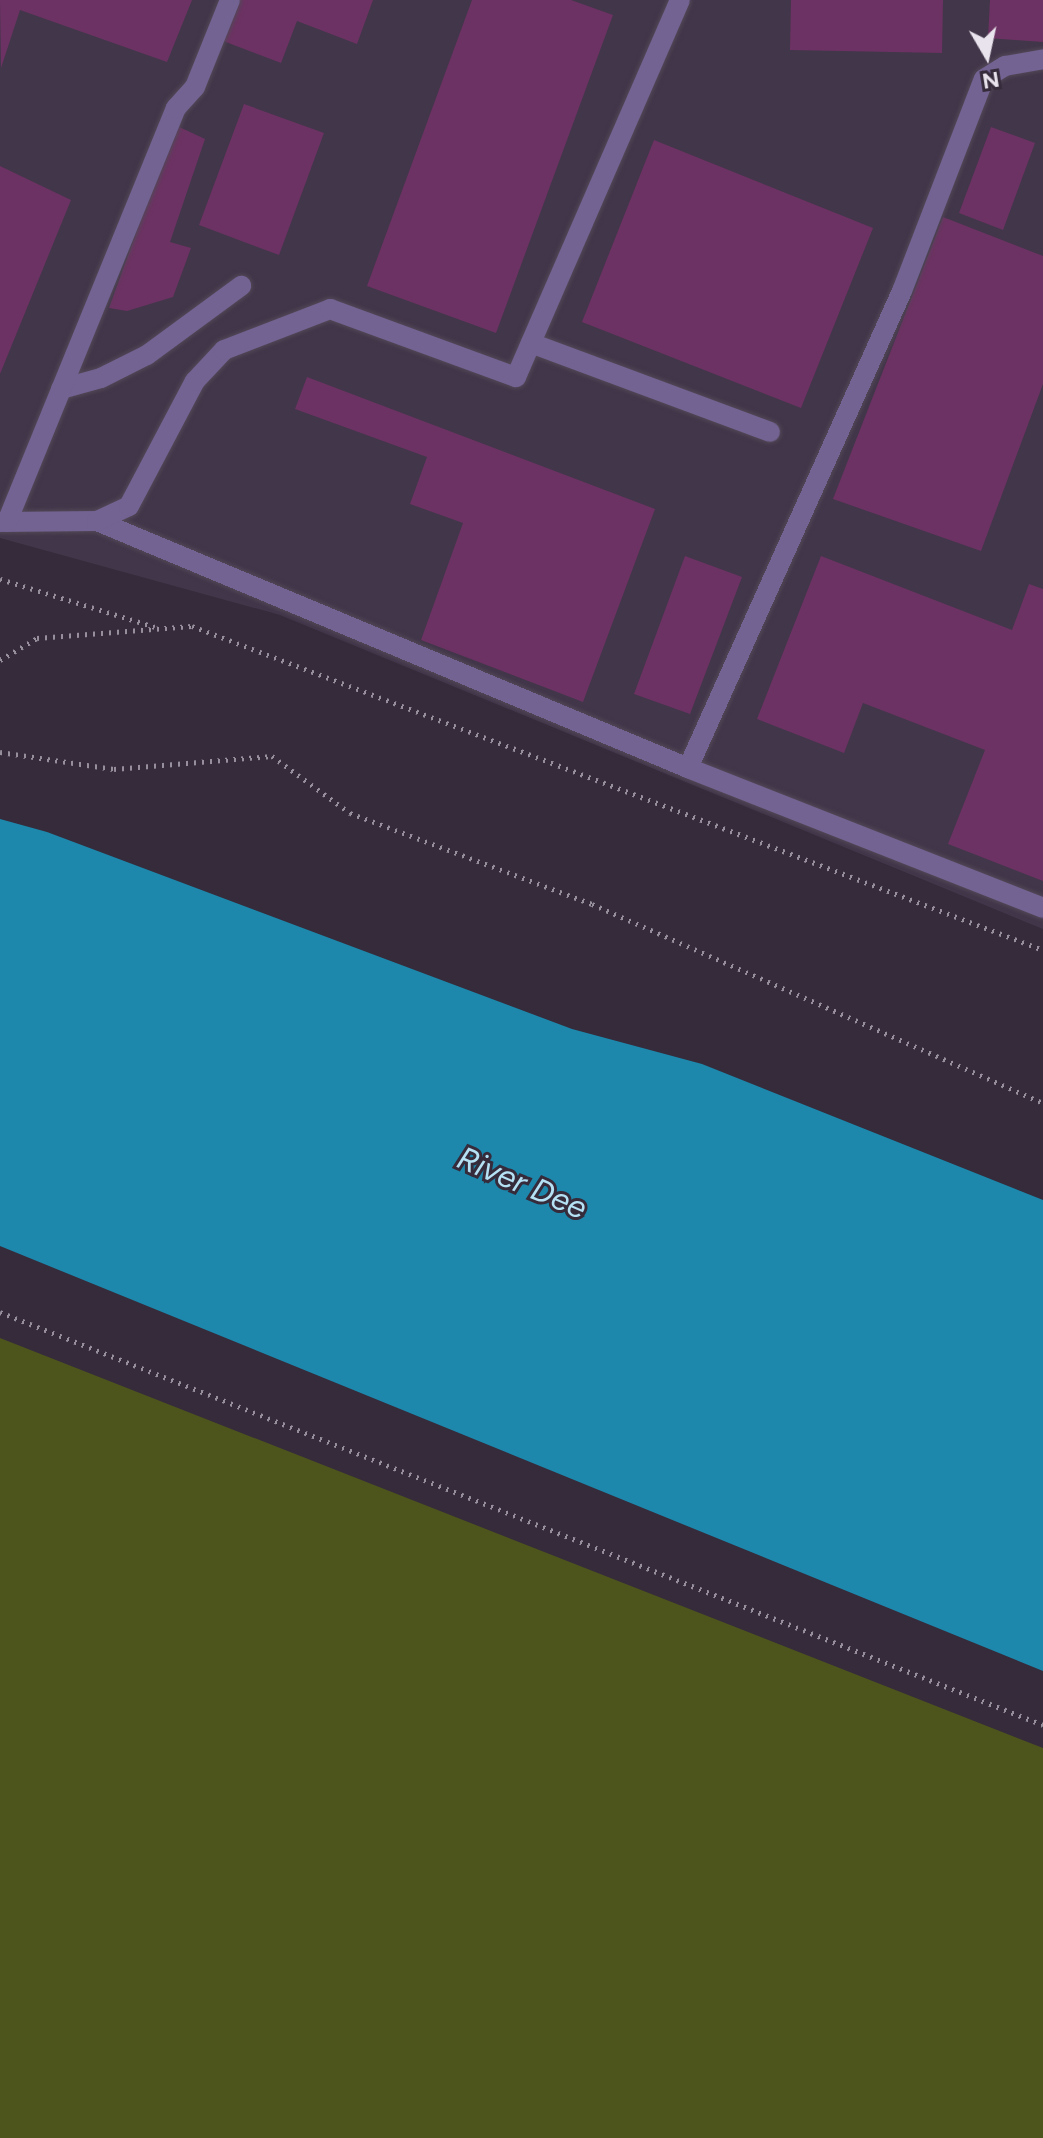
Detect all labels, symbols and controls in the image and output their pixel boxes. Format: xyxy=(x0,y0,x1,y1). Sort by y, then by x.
north arrow xyxy=(947,16,1027,96)
text: N xyxy=(980,66,1001,95)
water label: River Dee xyxy=(451,1139,593,1227)

